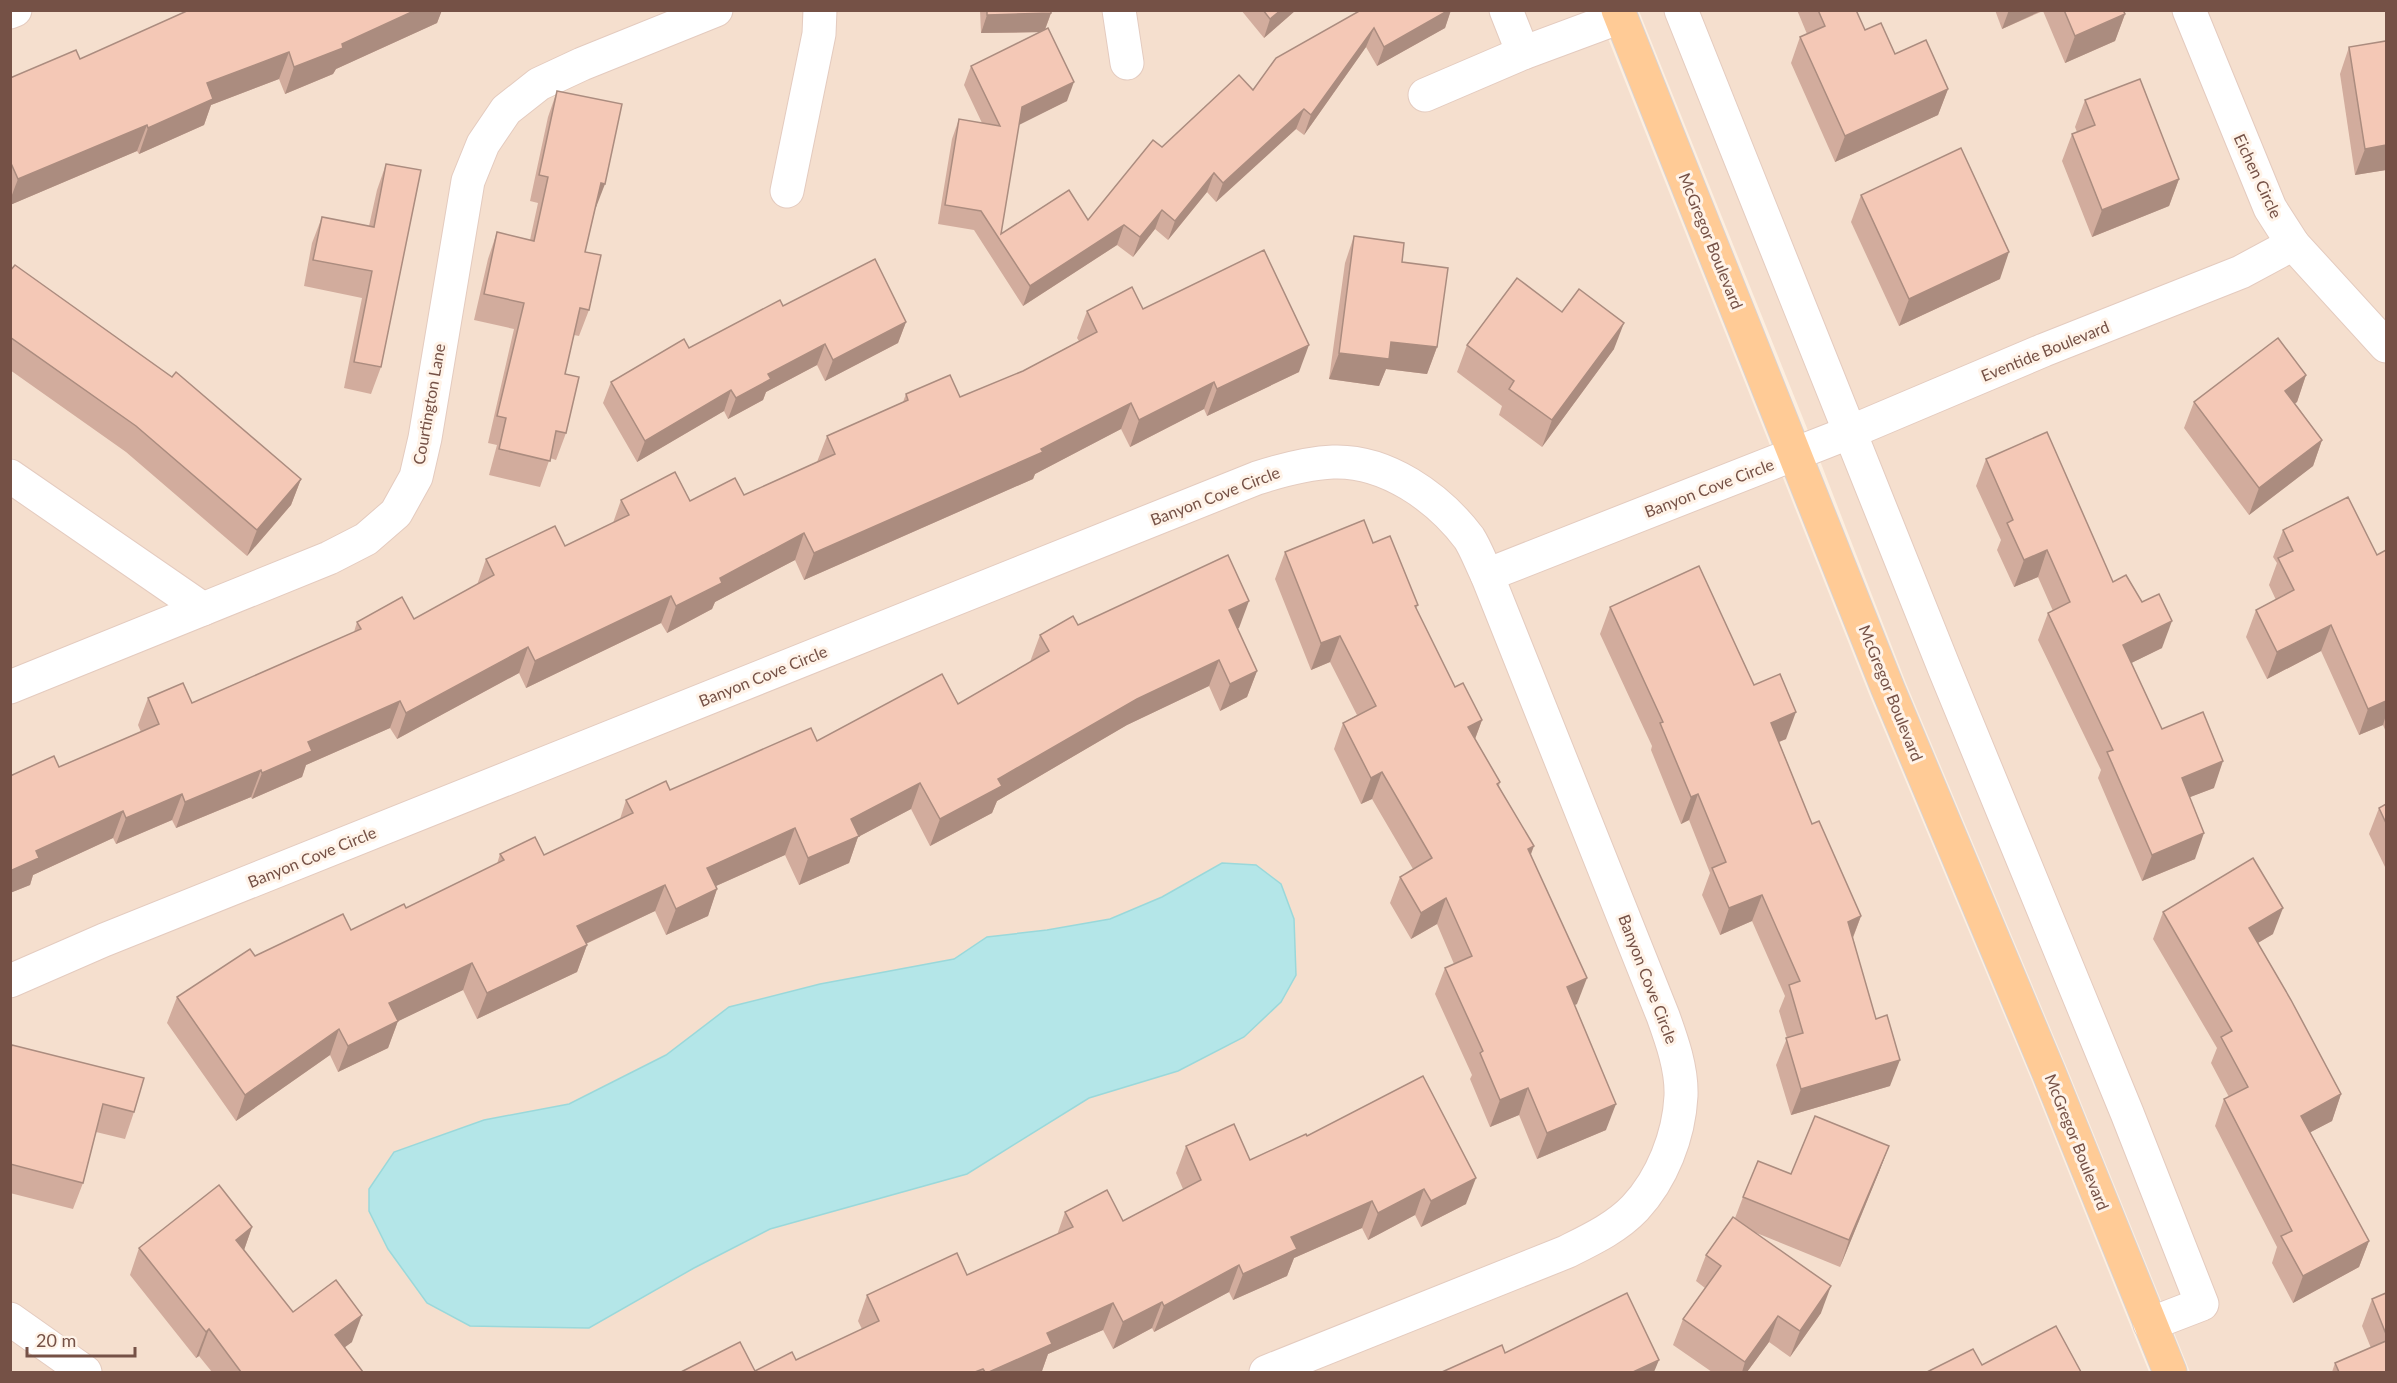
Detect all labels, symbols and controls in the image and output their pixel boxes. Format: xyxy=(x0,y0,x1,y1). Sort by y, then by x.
street label: Eichen Circle xyxy=(2231,131,2286,221)
street label: McGregor Boulevard xyxy=(1675,170,1747,312)
street label: Eventide Boulevard xyxy=(1978,316,2112,385)
street label: Courtington Lane xyxy=(408,342,449,466)
street label: Banyon Cove Circle xyxy=(1642,454,1776,521)
street label: Banyon Cove Circle xyxy=(1148,462,1282,529)
street label: McGregor Boulevard xyxy=(1855,622,1927,764)
street label: Banyon Cove Circle xyxy=(696,641,830,710)
street label: Banyon Cove Circle xyxy=(245,822,379,891)
street label: Banyon Cove Circle xyxy=(1615,912,1682,1046)
street label: McGregor Boulevard xyxy=(2041,1071,2113,1213)
scale bar xyxy=(27,1320,135,1358)
text: 20 m xyxy=(36,1329,76,1351)

